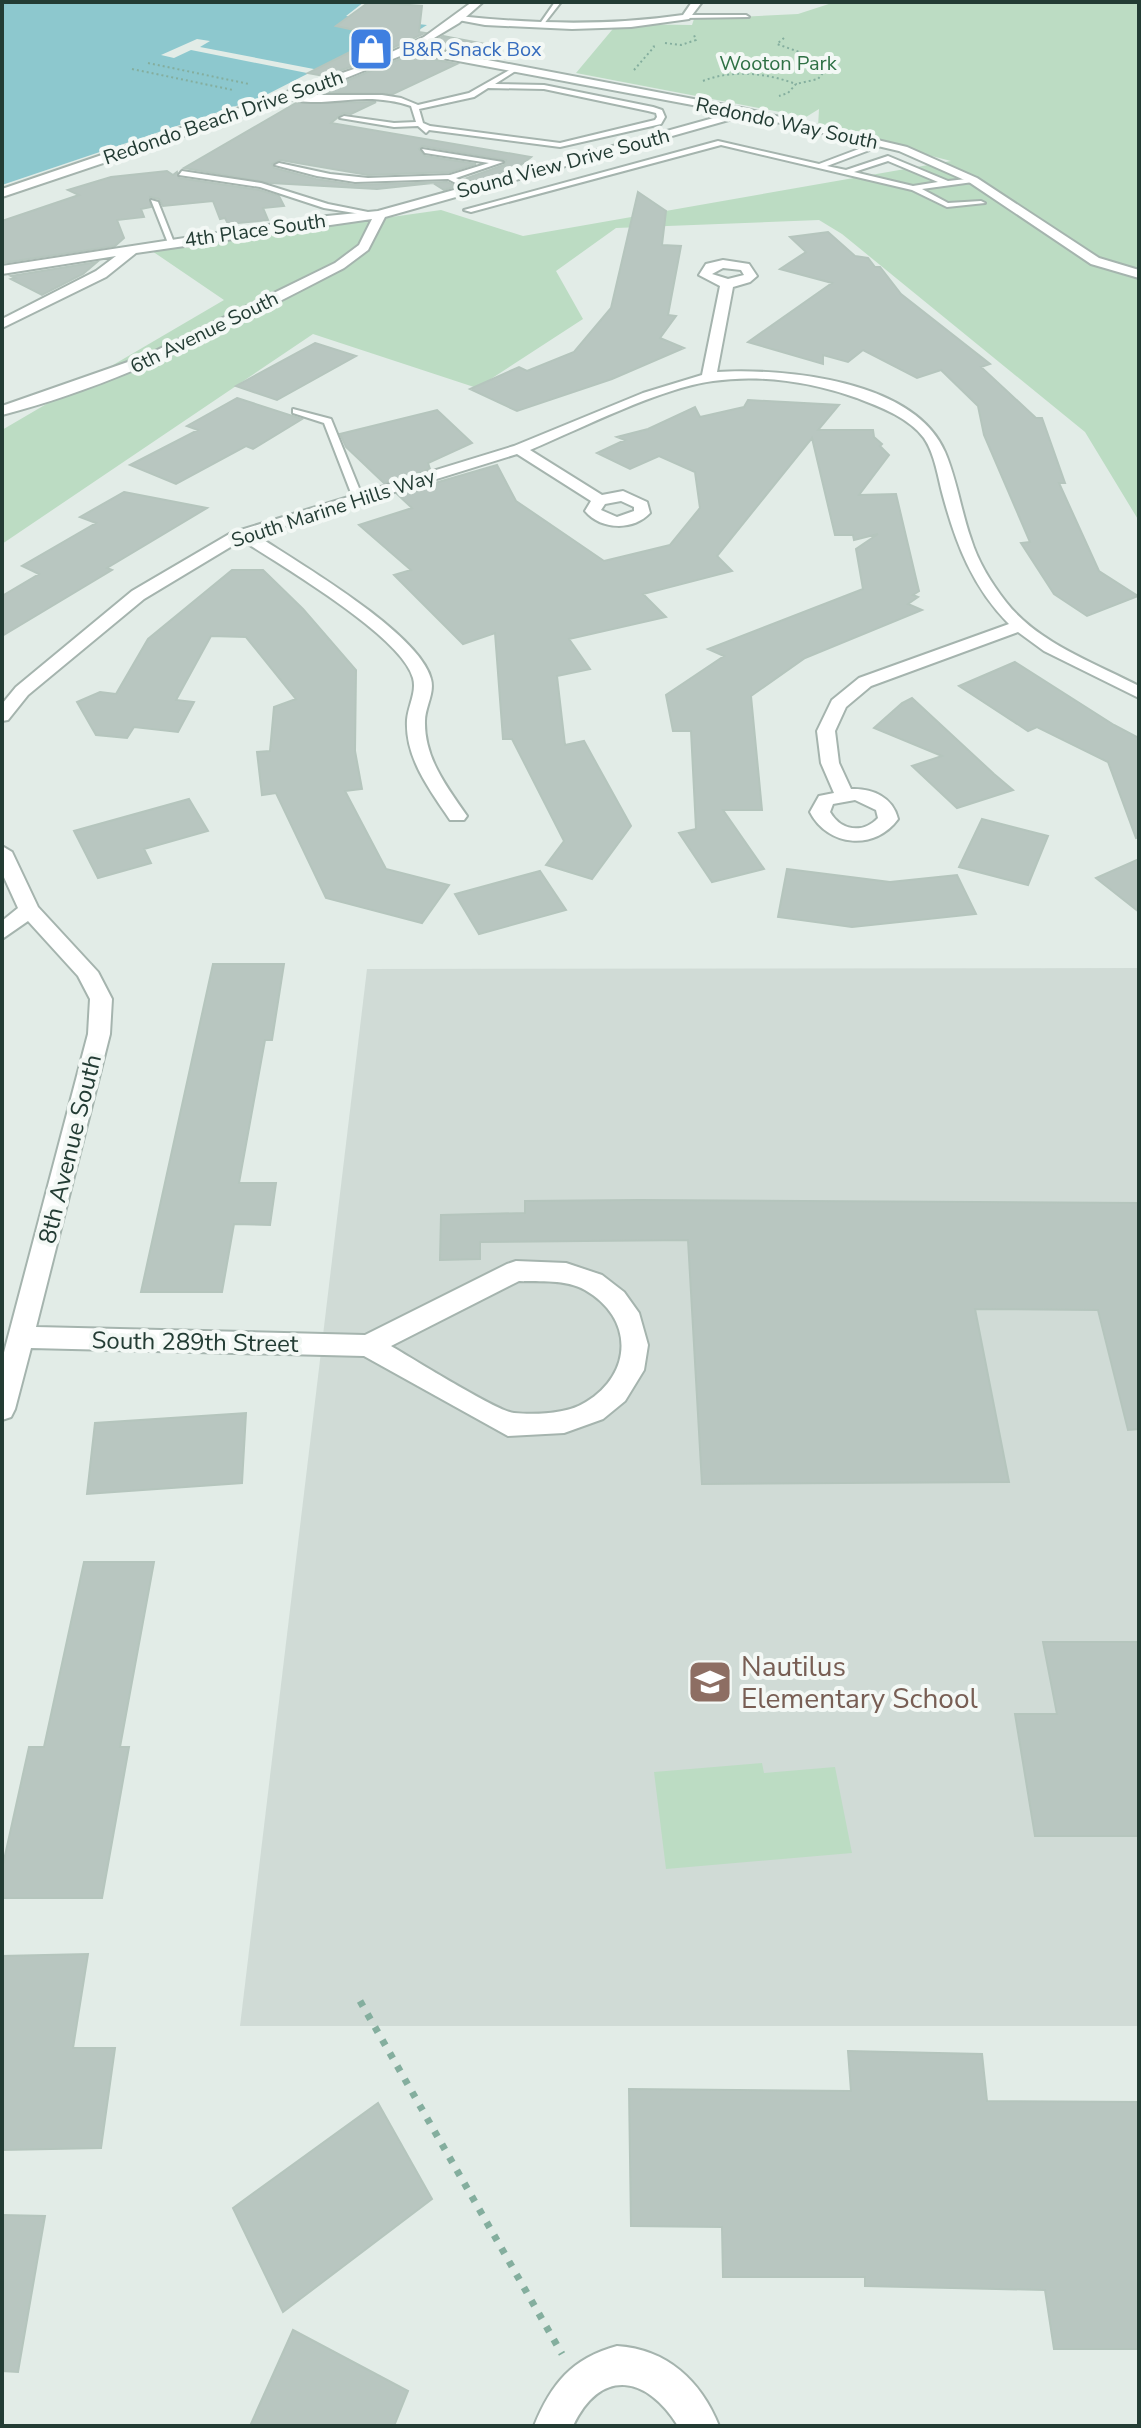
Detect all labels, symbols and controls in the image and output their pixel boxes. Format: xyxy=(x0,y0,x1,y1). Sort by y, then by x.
shop icon: B&R Snack Box xyxy=(347,25,395,73)
place label: B&R Snack Box xyxy=(402,36,542,63)
park label: Wooton Park xyxy=(719,50,838,77)
street label: Redondo Beach Drive South xyxy=(100,64,347,171)
street label: Redondo Way South xyxy=(693,91,881,156)
street label: Sound View Drive South xyxy=(454,122,673,205)
street label: 4th Place South xyxy=(183,207,328,254)
street label: 6th Avenue South xyxy=(126,285,283,380)
street label: South Marine Hills Way xyxy=(228,463,439,554)
street label: 8th Avenue South xyxy=(31,1051,109,1247)
street label: South 289th Street xyxy=(91,1324,299,1360)
place label: Nautilus Elementary School xyxy=(741,1648,978,1718)
school or university icon: Nautilus Elementary School xyxy=(686,1658,734,1706)

